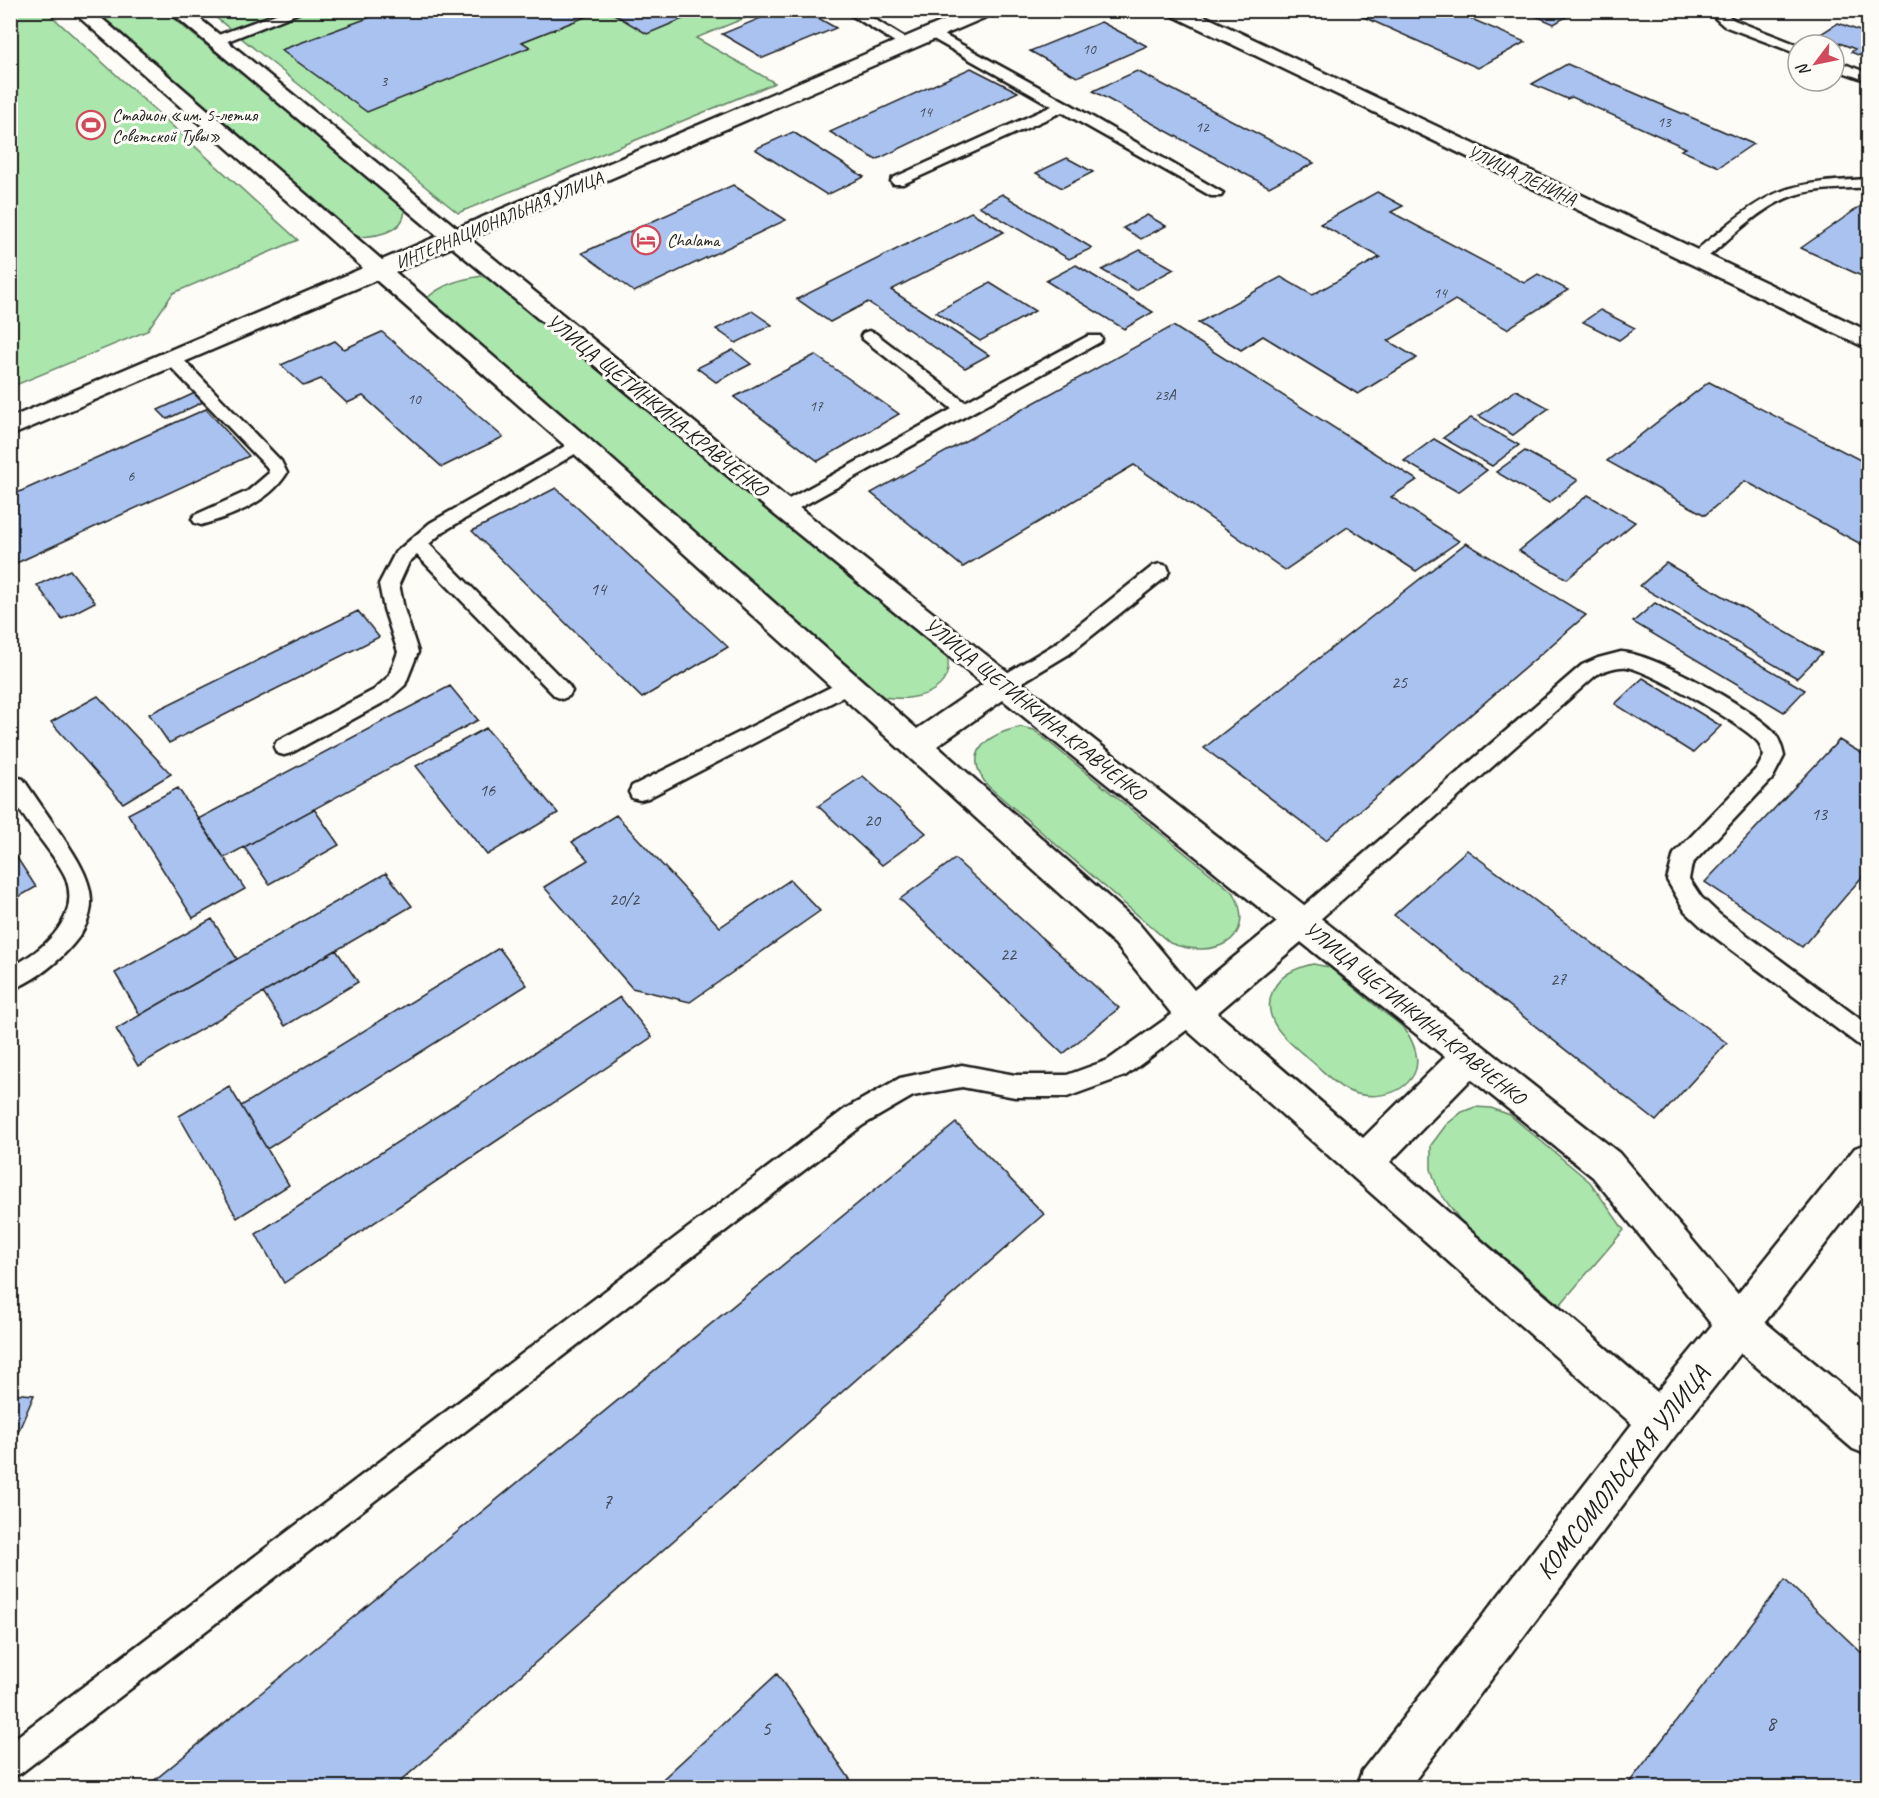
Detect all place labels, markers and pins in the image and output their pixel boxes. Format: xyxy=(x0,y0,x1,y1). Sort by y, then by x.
place label: Стадион «им. 5-летия Советской Тувы» xyxy=(112,104,259,147)
sports icon: Стадион «им. 5-летия Советской Тувы» xyxy=(75,109,107,141)
hotel icon: Chalama xyxy=(630,224,662,256)
place label: Chalama xyxy=(667,229,721,251)

